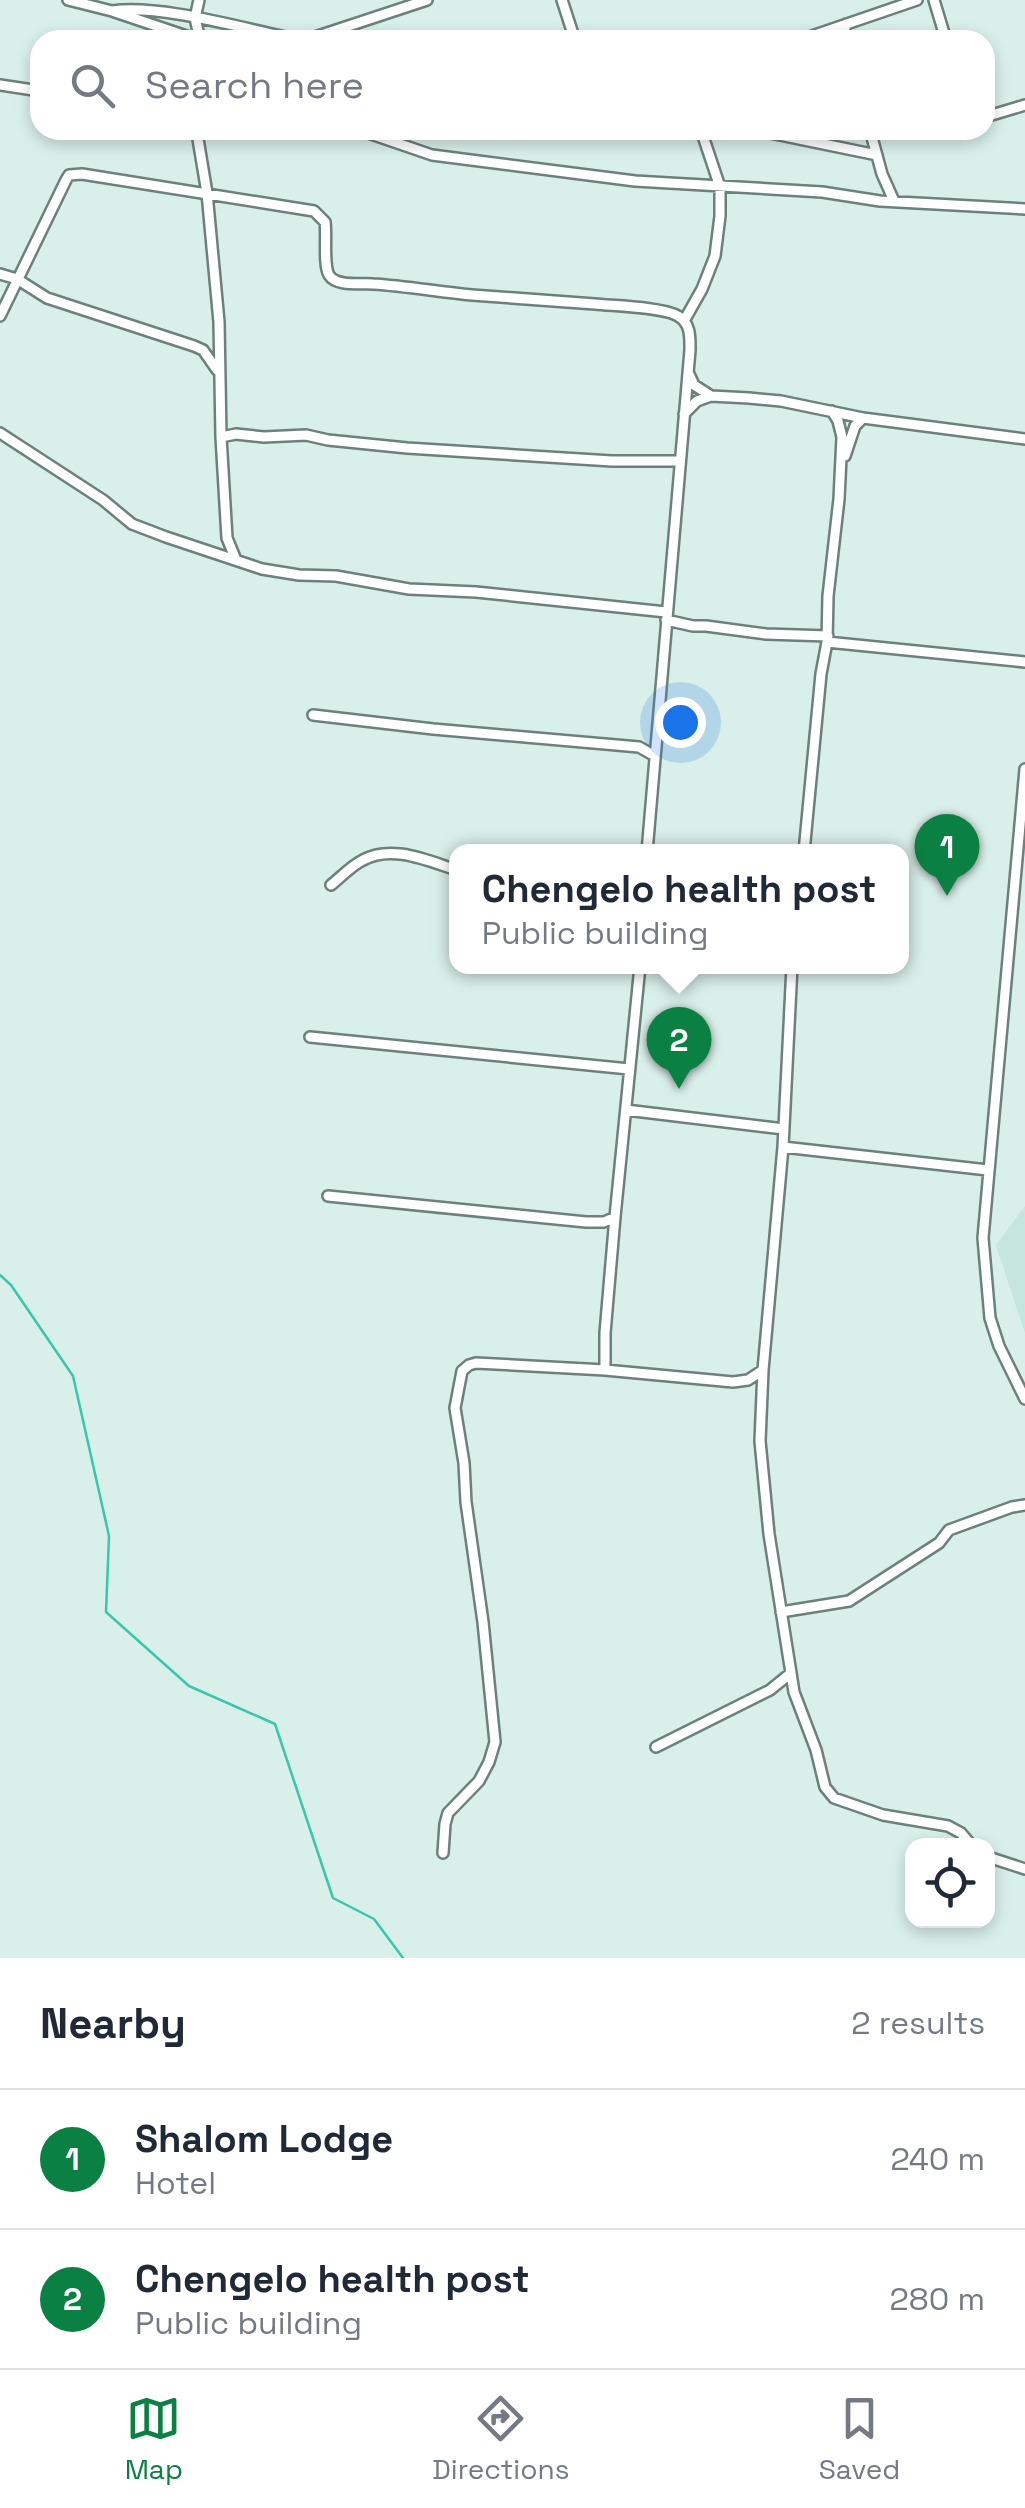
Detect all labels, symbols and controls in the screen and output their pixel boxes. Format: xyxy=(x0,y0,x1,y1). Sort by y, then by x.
search box xyxy=(30,30,995,140)
icon: search xyxy=(65,58,120,113)
text: Search here xyxy=(145,61,364,109)
your location xyxy=(655,697,706,748)
pin: 1 xyxy=(914,814,980,896)
popup xyxy=(449,844,909,974)
text: Chengelo health post xyxy=(482,865,876,913)
text: Public building xyxy=(482,913,709,953)
pin: 2 xyxy=(646,1006,712,1089)
map controls xyxy=(905,1838,995,1928)
button: locate xyxy=(905,1838,995,1928)
text: Nearby xyxy=(40,1997,186,2050)
text: 2 results xyxy=(851,2003,985,2043)
text: Shalom Lodge xyxy=(135,2115,393,2163)
text: 1 xyxy=(65,2139,80,2179)
text: 240 m xyxy=(890,2139,985,2179)
text: Hotel xyxy=(135,2163,216,2203)
text: Chengelo health post xyxy=(135,2255,530,2303)
text: 2 xyxy=(63,2279,82,2319)
text: 280 m xyxy=(890,2279,985,2319)
text: Public building xyxy=(135,2303,362,2343)
tab: Map xyxy=(125,2391,183,2487)
tab: Directions xyxy=(432,2391,569,2487)
tab: Saved xyxy=(819,2391,900,2487)

